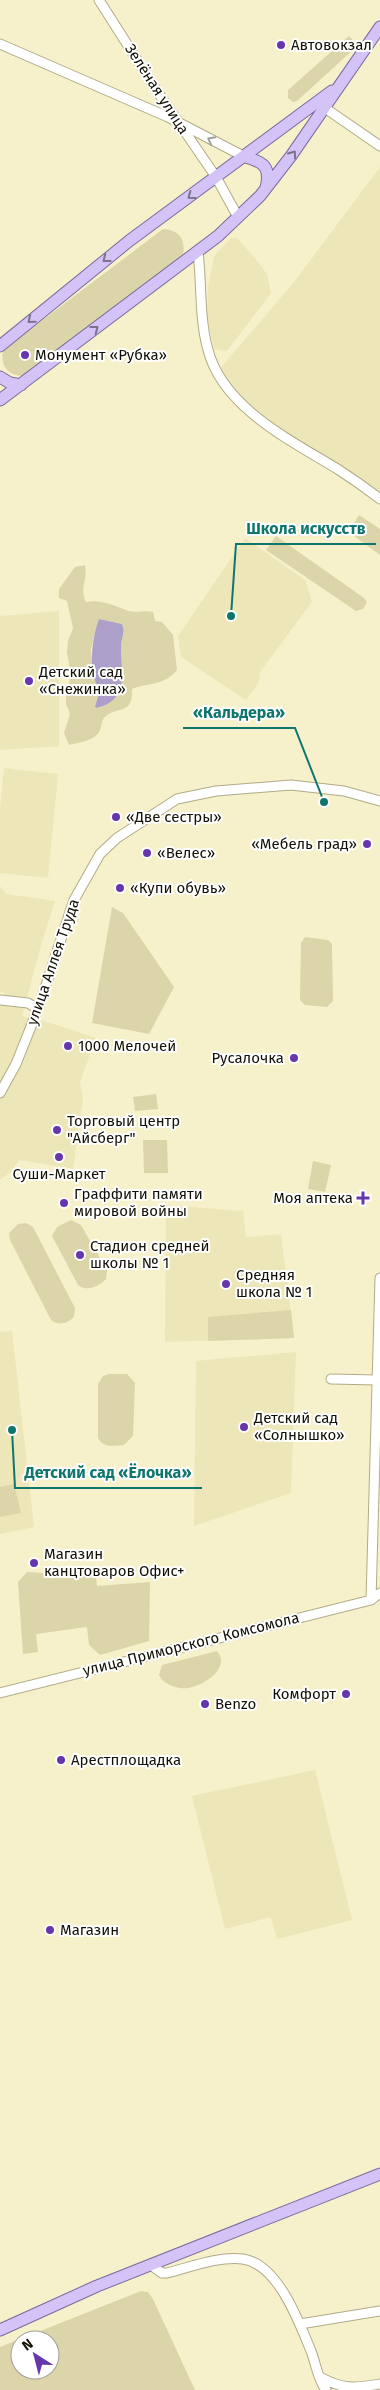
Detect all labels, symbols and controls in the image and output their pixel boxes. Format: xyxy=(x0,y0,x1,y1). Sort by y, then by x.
place label: Автовокзал xyxy=(291,36,372,54)
marker: Автовокзал xyxy=(275,39,287,51)
street label: Зелёная улица xyxy=(121,41,193,137)
one-way arrow xyxy=(208,136,217,146)
one-way arrow xyxy=(286,150,296,159)
one-way arrow xyxy=(187,190,197,199)
one-way arrow xyxy=(102,254,111,263)
one-way arrow xyxy=(28,314,37,323)
one-way arrow xyxy=(89,326,99,335)
place label: Монумент «Рубка» xyxy=(35,346,167,364)
marker: Монумент «Рубка» xyxy=(19,349,31,361)
callout: Школа искусств xyxy=(236,513,376,544)
text: Школа искусств xyxy=(246,519,366,538)
place label: Детский сад «Снежинка» xyxy=(38,663,126,698)
marker: Детский сад «Снежинка» xyxy=(23,675,35,687)
callout: «Кальдера» xyxy=(183,697,295,728)
text: «Кальдера» xyxy=(193,703,285,722)
place label: «Две сестры» xyxy=(126,808,222,826)
marker: «Две сестры» xyxy=(110,811,122,823)
place label: «Мебель град» xyxy=(251,835,357,853)
marker: «Мебель град» xyxy=(361,838,373,850)
place label: «Велес» xyxy=(157,844,215,862)
marker: «Велес» xyxy=(141,847,153,859)
place label: «Купи обувь» xyxy=(130,879,226,897)
marker: «Купи обувь» xyxy=(114,882,126,894)
street label: улица Аллея Труда xyxy=(23,897,83,1027)
place label: 1000 Мелочей xyxy=(78,1037,176,1055)
marker: 1000 Мелочей xyxy=(62,1040,74,1052)
place label: Русалочка xyxy=(211,1049,284,1067)
marker: Русалочка xyxy=(288,1052,300,1064)
place label: Торговый центр "Айсберг" xyxy=(67,1112,180,1147)
marker: Торговый центр "Айсберг" xyxy=(51,1124,63,1136)
marker: Суши-Маркет xyxy=(53,1151,65,1163)
place label: Суши-Маркет xyxy=(13,1165,106,1183)
place label: Граффити памяти мировой войны xyxy=(74,1185,203,1220)
place label: Моя аптека xyxy=(273,1189,353,1207)
marker: Моя аптека xyxy=(357,1192,369,1204)
marker: Граффити памяти мировой войны xyxy=(58,1197,70,1209)
place label: Стадион средней школы № 1 xyxy=(90,1237,210,1272)
marker: Стадион средней школы № 1 xyxy=(74,1249,86,1261)
place label: Средняя школа № 1 xyxy=(236,1266,312,1301)
marker: Средняя школа № 1 xyxy=(220,1278,232,1290)
place label: Детский сад «Солнышко» xyxy=(253,1409,344,1444)
marker: Детский сад «Солнышко» xyxy=(238,1421,250,1433)
callout: Детский сад «Ёлочка» xyxy=(15,1457,202,1488)
text: Детский сад «Ёлочка» xyxy=(24,1463,191,1482)
place label: Магазин канцтоваров Офис+ xyxy=(44,1545,185,1580)
marker: Магазин канцтоваров Офис+ xyxy=(28,1557,40,1569)
street label: улица Приморского Комсомола xyxy=(81,1608,301,1680)
place label: Комфорт xyxy=(272,1685,336,1703)
marker: Комфорт xyxy=(340,1688,352,1700)
place label: Benzo xyxy=(215,1695,256,1713)
marker: Benzo xyxy=(199,1698,211,1710)
place label: Арестплощадка xyxy=(71,1751,181,1769)
marker: Арестплощадка xyxy=(55,1754,67,1766)
place label: Магазин xyxy=(60,1921,119,1939)
marker: Магазин xyxy=(44,1924,56,1936)
north arrow xyxy=(10,2330,60,2380)
text: N xyxy=(19,2335,36,2354)

